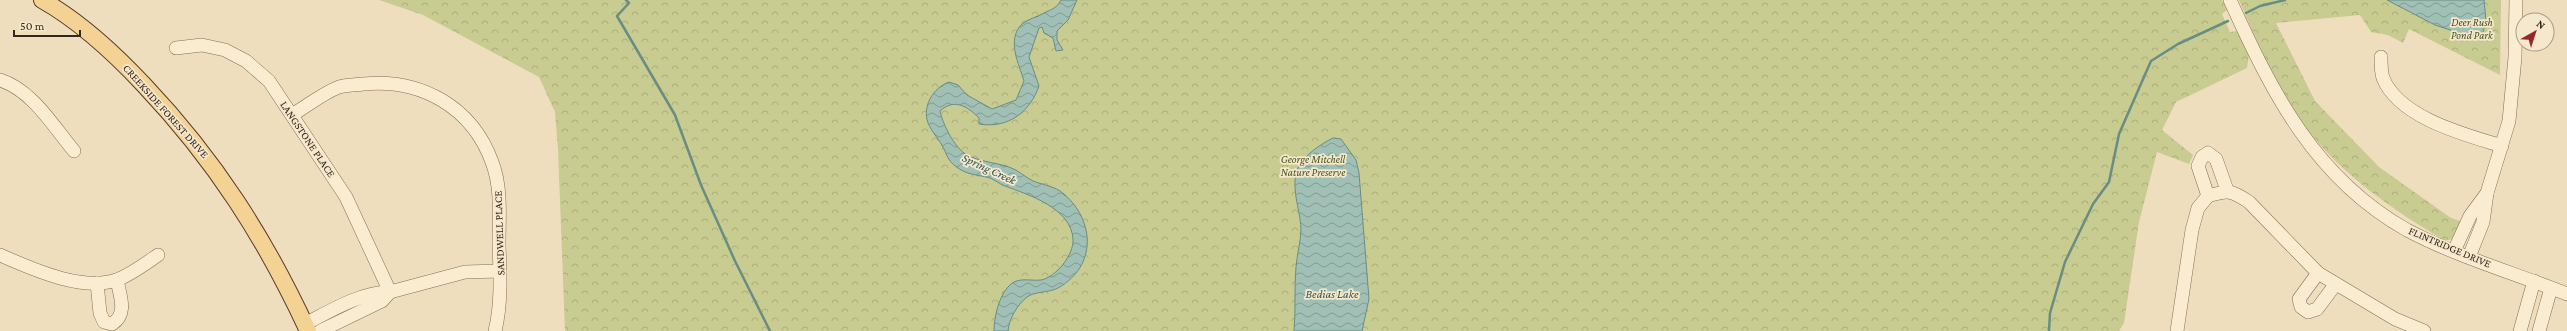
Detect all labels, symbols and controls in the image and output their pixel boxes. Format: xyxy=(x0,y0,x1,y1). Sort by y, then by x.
scale bar xyxy=(14,12,80,38)
north arrow xyxy=(2515,12,2555,52)
park label: Deer Rush Pond Park xyxy=(2451,16,2494,41)
text: N xyxy=(2535,17,2548,32)
text: 50 m xyxy=(20,19,45,33)
street label: CREEKSIDE FOREST DRIVE xyxy=(121,62,211,160)
street label: LANGSTONE PLACE xyxy=(278,99,338,179)
water label: Spring Creek xyxy=(960,150,1019,188)
park label: George Mitchell Nature Preserve xyxy=(1281,153,1346,178)
street label: SANDWELL PLACE xyxy=(492,190,506,275)
street label: FLINTRIDGE DRIVE xyxy=(2407,224,2493,270)
water label: Bedias Lake xyxy=(1306,287,1359,301)

